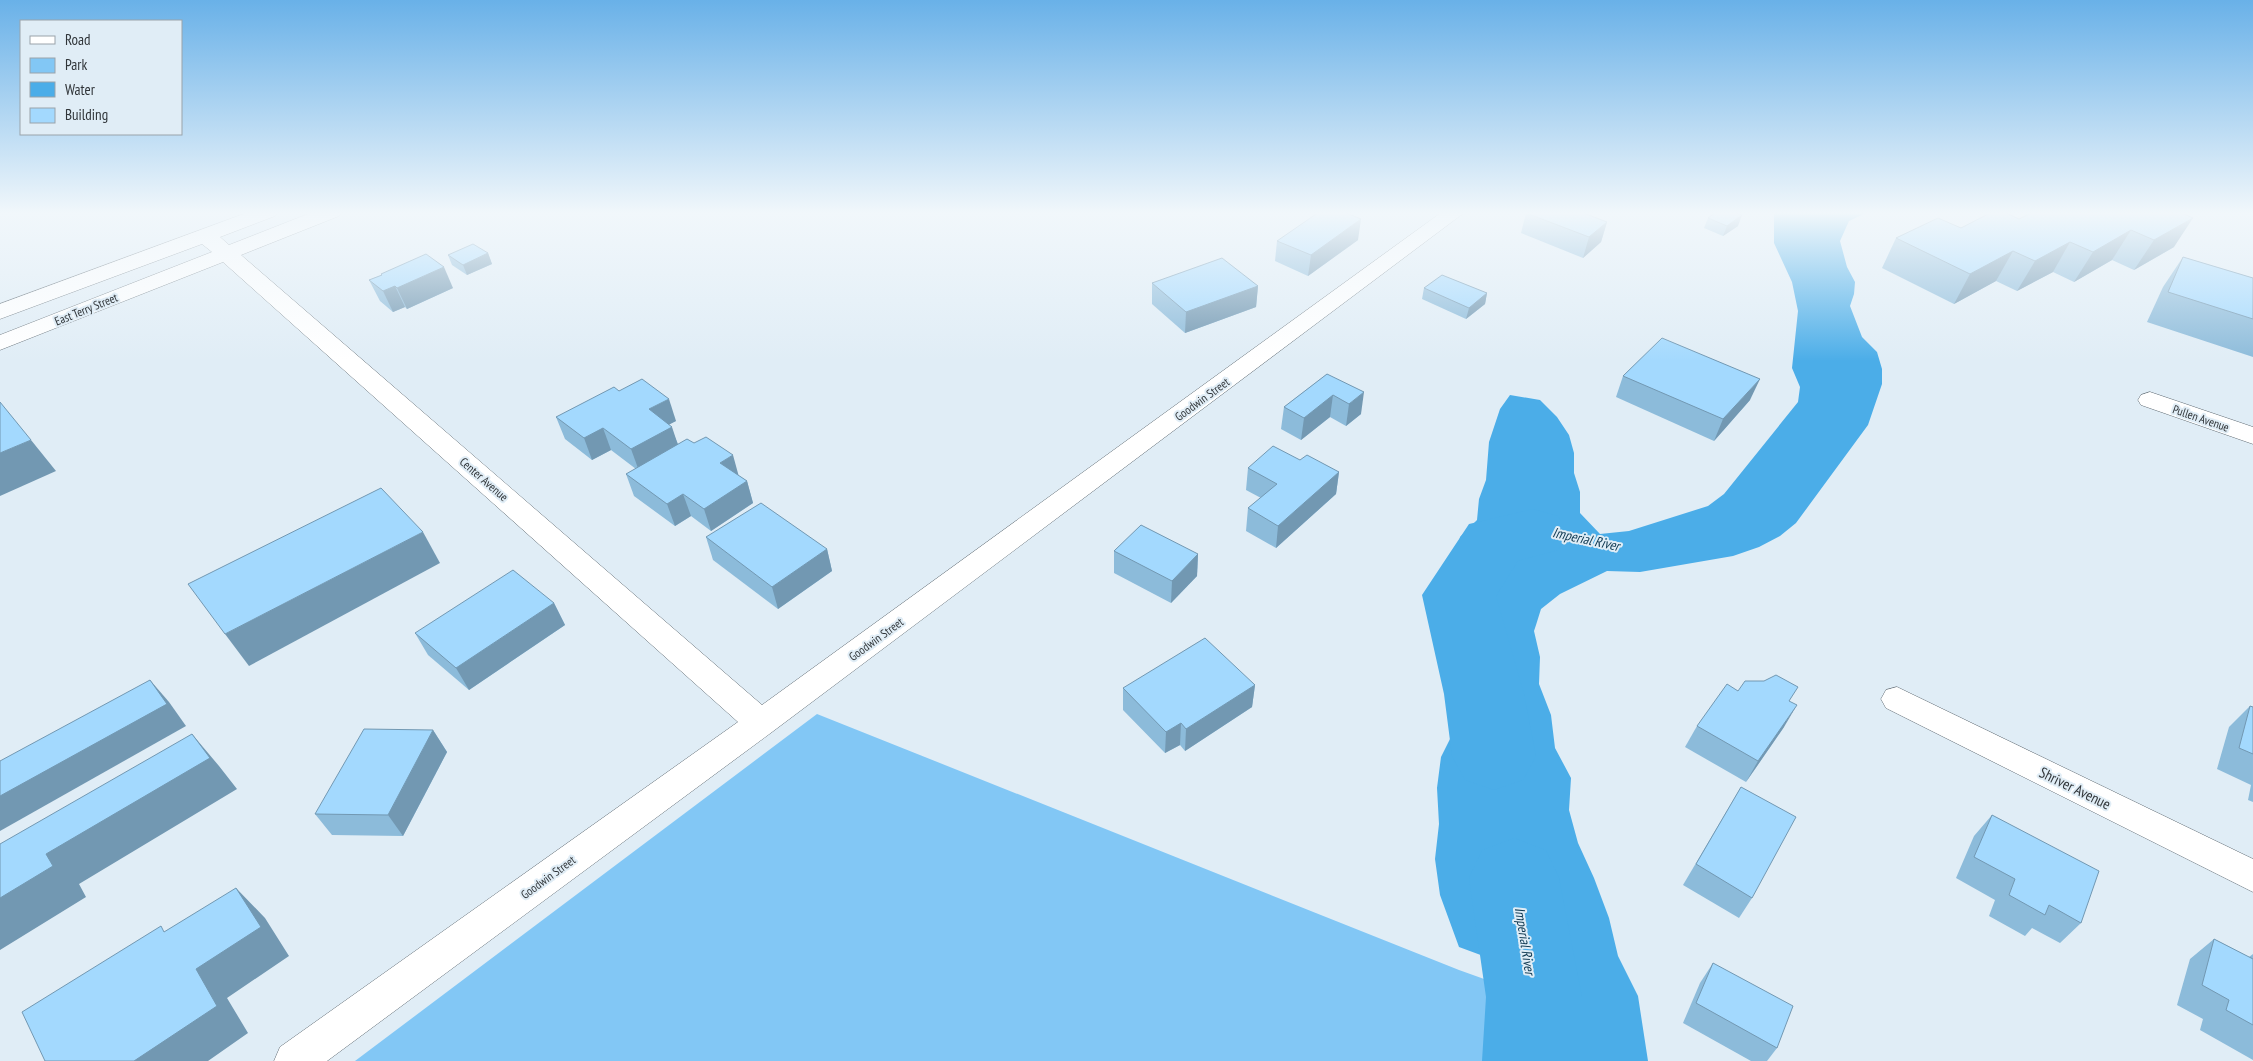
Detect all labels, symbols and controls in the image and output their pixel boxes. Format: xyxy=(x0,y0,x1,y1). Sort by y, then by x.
legend xyxy=(20,20,182,135)
text: Road xyxy=(65,30,91,49)
text: Park xyxy=(65,55,87,74)
text: Water xyxy=(65,80,96,99)
text: Building xyxy=(65,105,108,124)
street label: East Terry Street xyxy=(52,289,120,328)
street label: Goodwin Street xyxy=(1172,374,1233,424)
street label: Pullen Avenue xyxy=(2171,401,2231,435)
street label: Center Avenue xyxy=(457,454,511,504)
water label: Imperial River xyxy=(1551,523,1623,555)
street label: Goodwin Street xyxy=(846,614,907,664)
street label: Shriver Avenue xyxy=(2036,763,2114,813)
street label: Goodwin Street xyxy=(518,852,579,902)
water label: Imperial River xyxy=(1511,906,1540,978)

